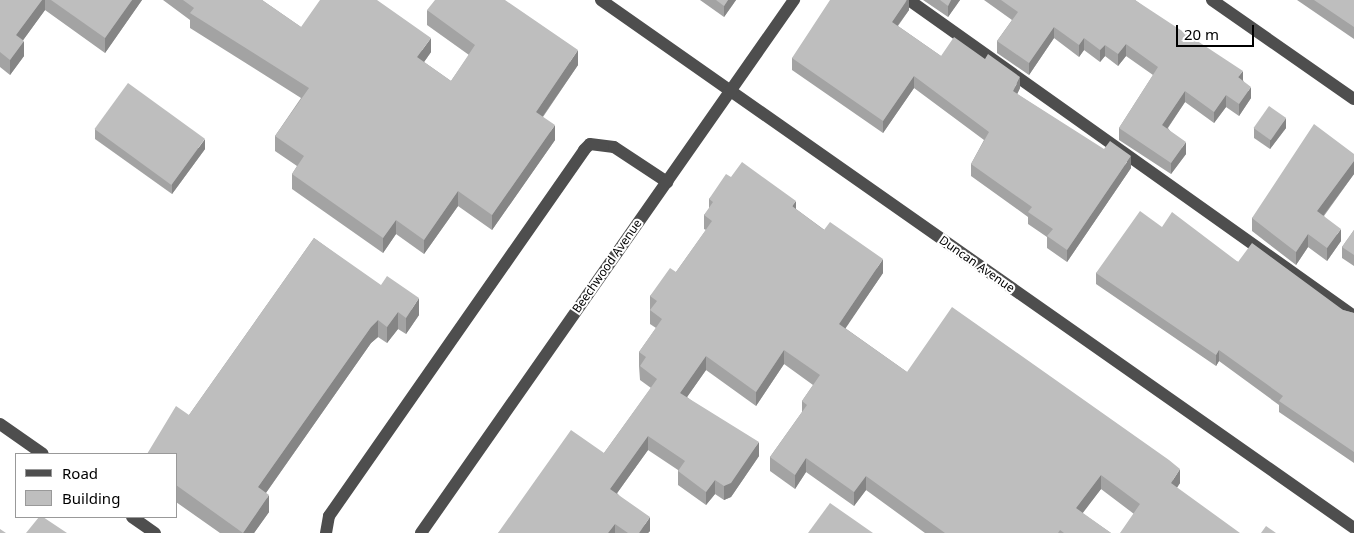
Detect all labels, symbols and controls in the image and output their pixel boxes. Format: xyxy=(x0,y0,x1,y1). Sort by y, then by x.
scale bar xyxy=(1179,15,1256,47)
text: 20 m xyxy=(1184,24,1219,44)
street label: Beechwood Avenue xyxy=(569,216,645,316)
street label: Duncan Avenue xyxy=(937,233,1017,295)
legend xyxy=(15,453,178,518)
text: Road xyxy=(62,463,98,483)
text: Building xyxy=(62,488,120,508)

